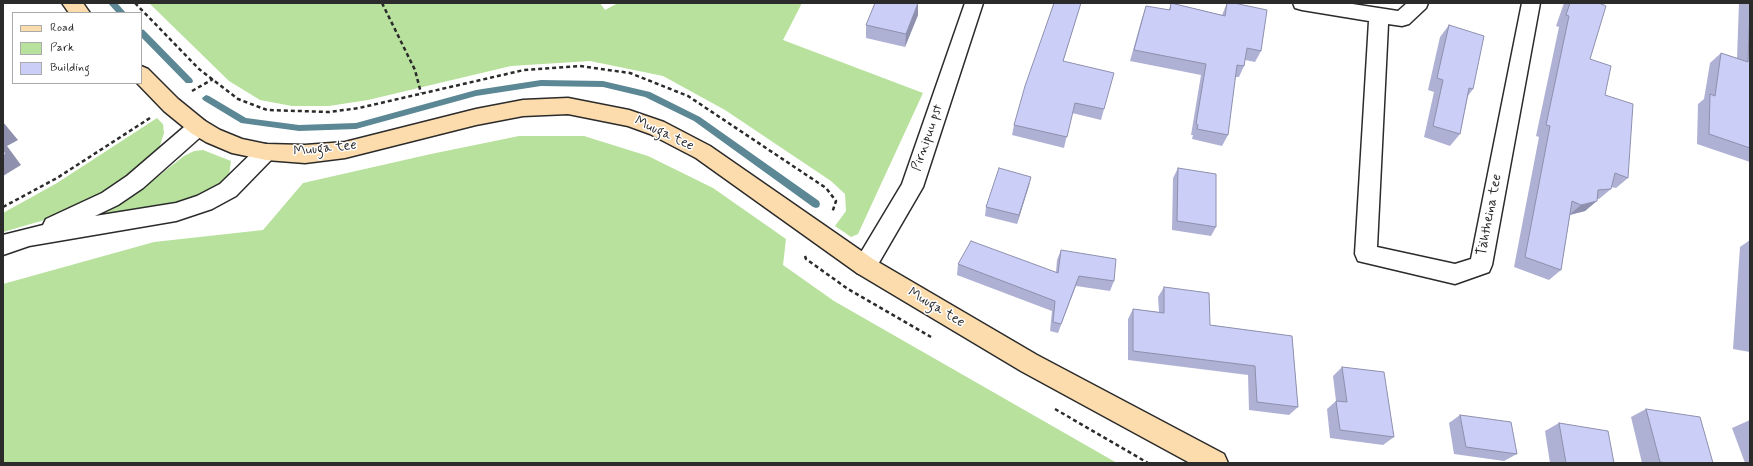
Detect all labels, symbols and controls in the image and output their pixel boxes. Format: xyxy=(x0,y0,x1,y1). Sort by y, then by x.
legend xyxy=(12,12,142,84)
text: Road xyxy=(50,20,74,36)
text: Park xyxy=(50,40,74,56)
text: Building xyxy=(50,60,90,76)
street label: Pirnipuu pst xyxy=(909,102,947,174)
street label: Muuga tee xyxy=(632,113,696,155)
street label: Muuga tee xyxy=(292,137,358,161)
street label: Tähtheina tee xyxy=(1474,173,1506,257)
street label: Muuga tee xyxy=(904,284,968,332)

